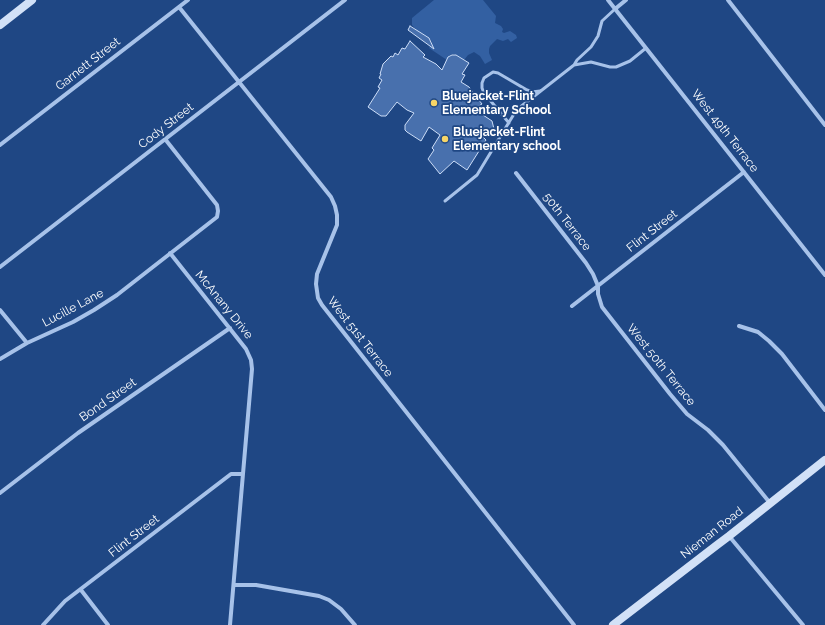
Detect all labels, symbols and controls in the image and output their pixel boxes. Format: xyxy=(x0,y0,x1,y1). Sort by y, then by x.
street label: Garnett Street xyxy=(53,34,123,94)
street label: West 49th Terrace xyxy=(688,87,762,175)
place label: Bluejacket-Flint Elementary School xyxy=(442,89,551,117)
marker: Bluejacket-Flint Elementary School xyxy=(429,98,439,108)
street label: Cody Street xyxy=(136,100,196,152)
place label: Bluejacket-Flint Elementary school xyxy=(453,125,561,153)
marker: Bluejacket-Flint Elementary school xyxy=(440,134,450,144)
street label: 50th Terrace xyxy=(540,190,594,254)
street label: Flint Street xyxy=(624,207,680,255)
street label: McAnany Drive xyxy=(192,268,256,342)
street label: Lucille Lane xyxy=(40,286,106,330)
street label: West 51st Terrace xyxy=(324,294,396,380)
street label: West 50th Terrace xyxy=(624,321,698,409)
street label: Bond Street xyxy=(77,375,139,425)
street label: Nieman Road xyxy=(678,504,746,562)
street label: Flint Street xyxy=(106,512,162,560)

